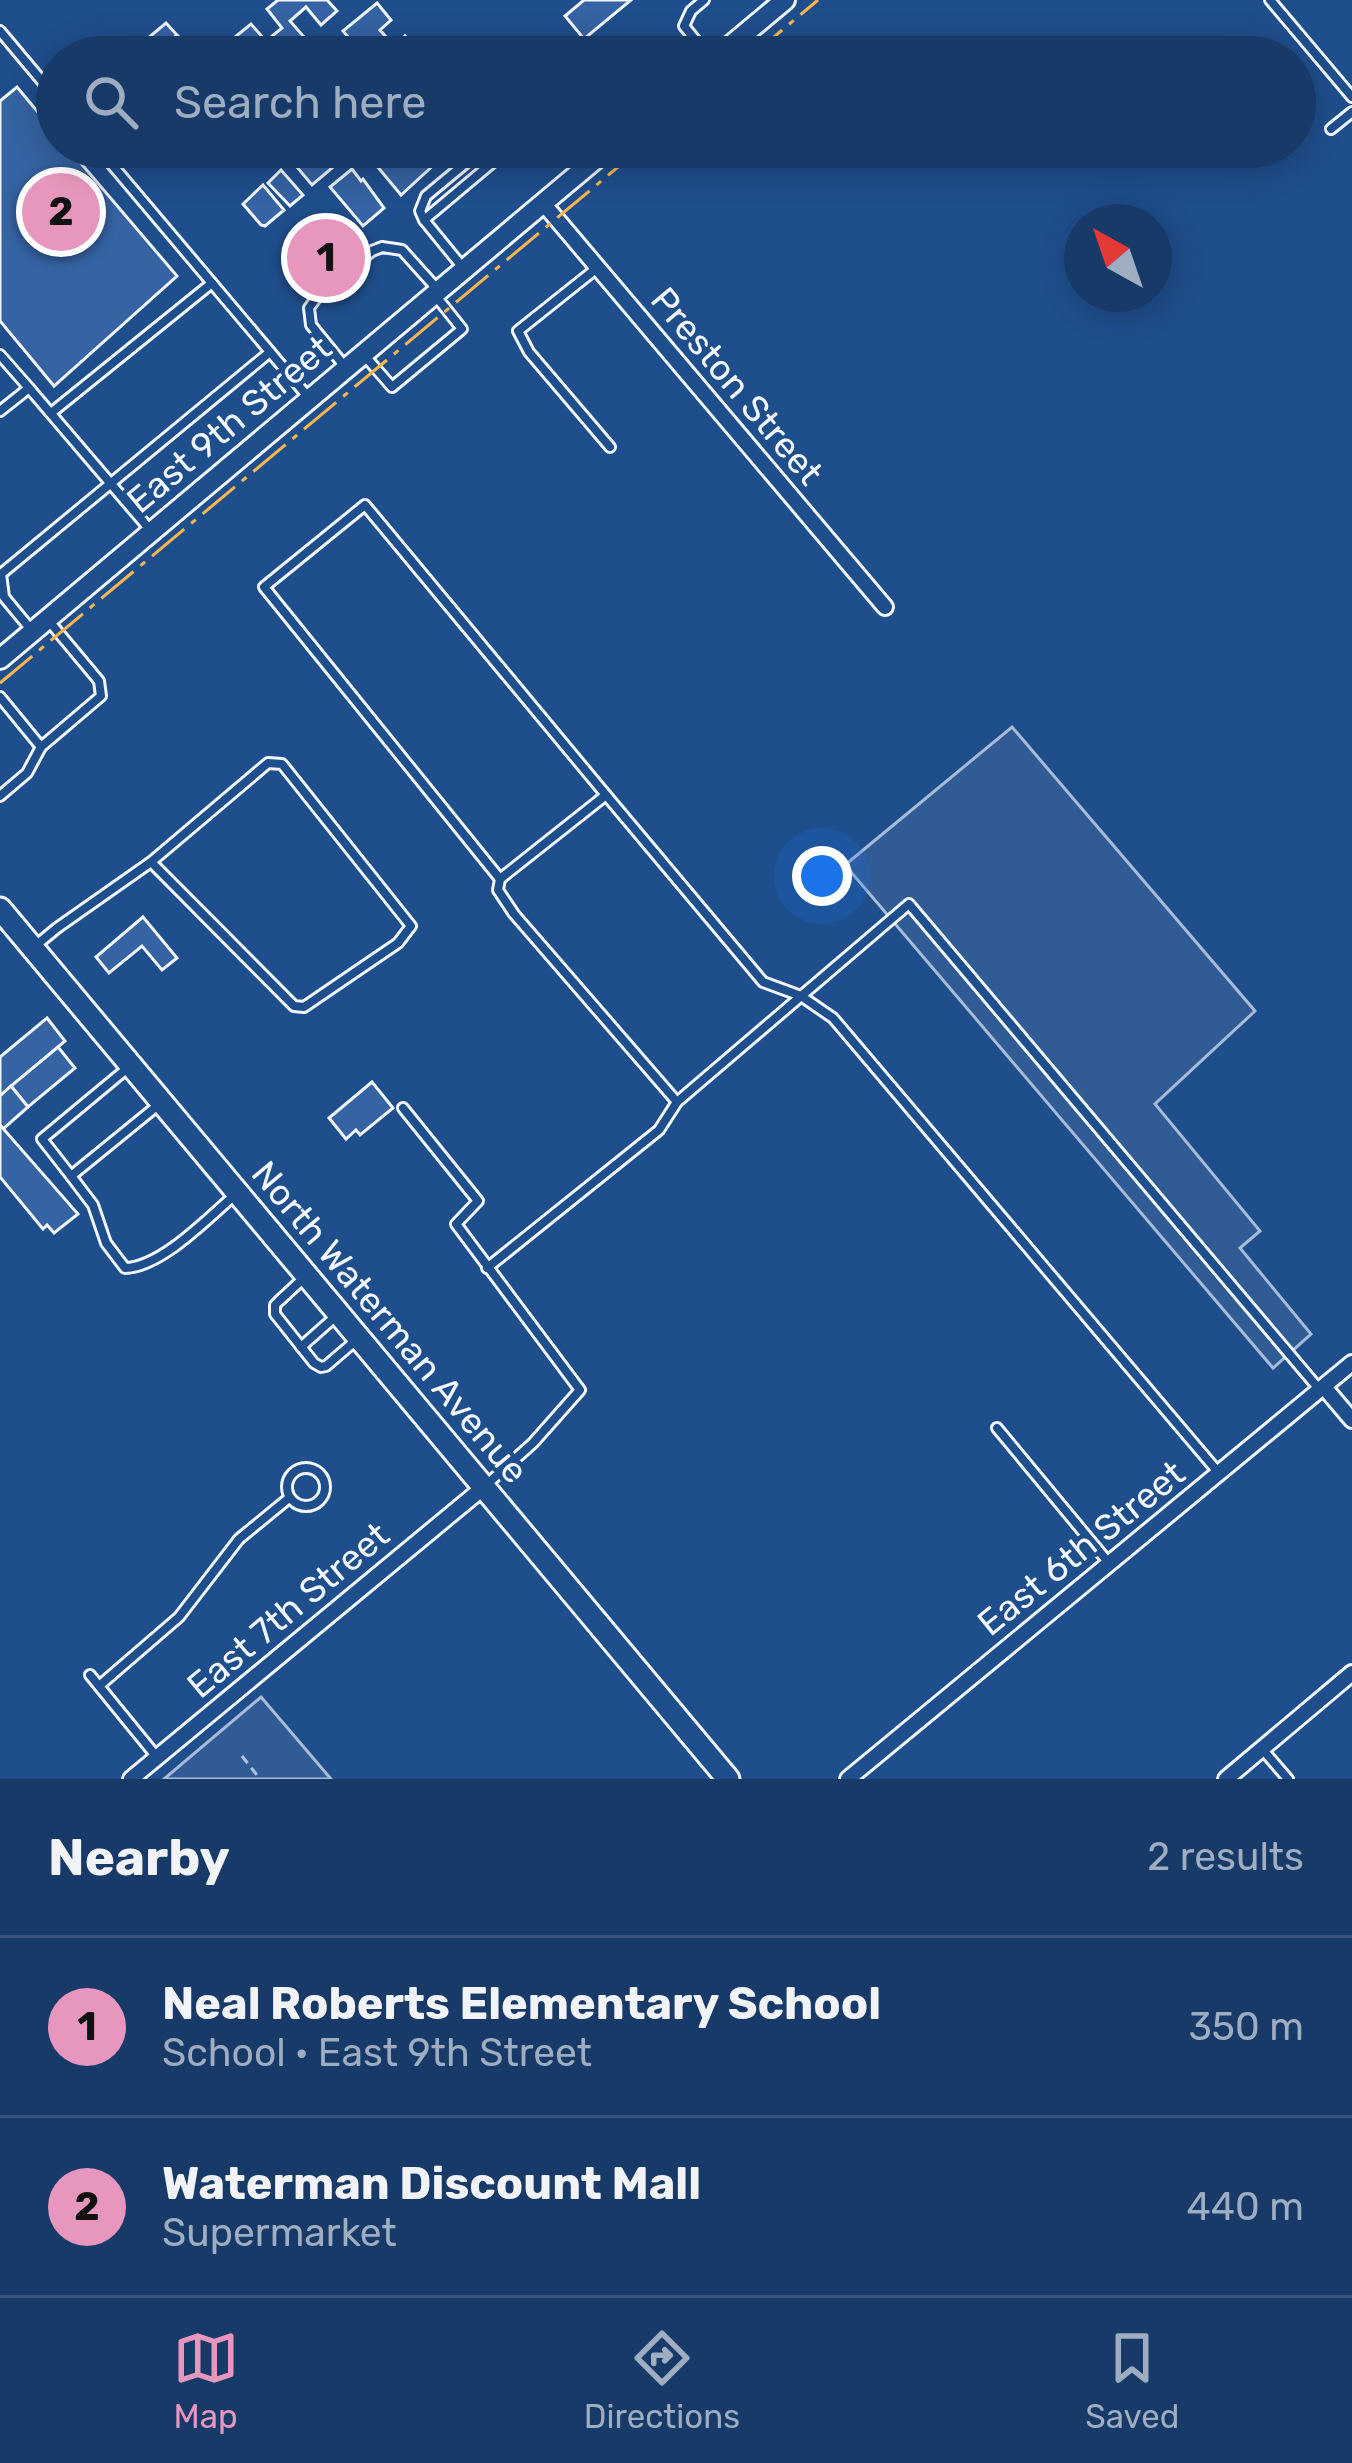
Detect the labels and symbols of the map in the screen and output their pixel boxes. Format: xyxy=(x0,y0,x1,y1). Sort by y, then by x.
pin: 2 xyxy=(22,167,100,257)
north arrow xyxy=(1064,204,1172,312)
pin: 1 xyxy=(287,213,365,303)
street label: Preston Street xyxy=(642,279,832,493)
street label: East 9th Street xyxy=(118,326,340,522)
your location xyxy=(792,846,852,906)
street label: North Waterman Avenue xyxy=(243,1152,537,1492)
street label: East 6th Street xyxy=(969,1452,1193,1644)
street label: East 7th Street xyxy=(178,1513,398,1707)

